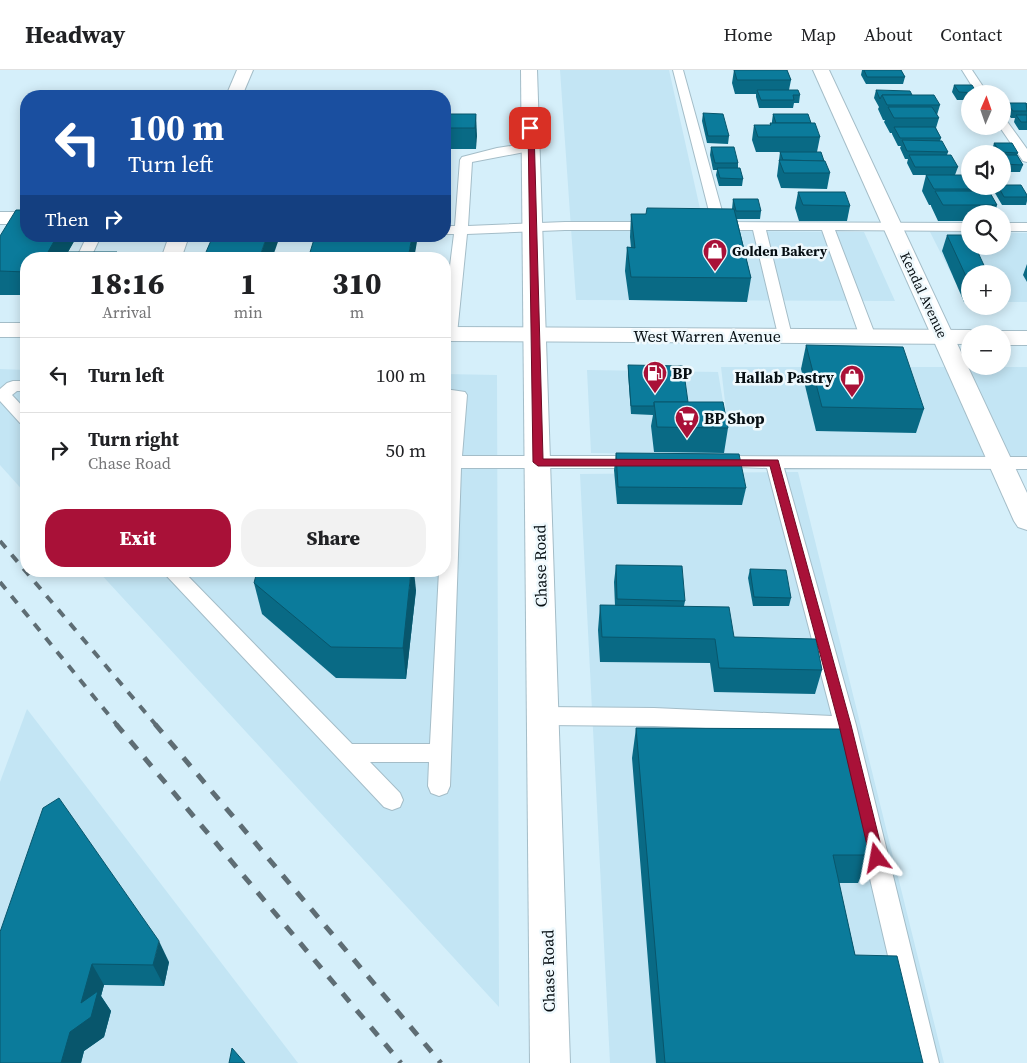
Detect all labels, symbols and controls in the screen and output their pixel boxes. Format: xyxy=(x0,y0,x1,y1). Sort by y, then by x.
text: Headway xyxy=(25,18,125,51)
text: Home xyxy=(724,22,773,47)
text: Map xyxy=(801,22,836,47)
text: About xyxy=(864,22,912,47)
text: Contact xyxy=(940,22,1002,47)
north arrow xyxy=(961,85,1011,135)
map controls xyxy=(961,85,1011,375)
text: 100 m xyxy=(128,104,224,152)
pin xyxy=(509,107,551,149)
icon: left xyxy=(45,110,110,175)
icon: arrive xyxy=(516,114,544,142)
button: sound xyxy=(961,145,1011,195)
text: Turn left xyxy=(128,149,213,179)
icon: right xyxy=(99,205,127,233)
button: search xyxy=(961,205,1011,255)
text: Then xyxy=(45,206,89,232)
shop icon: Golden Bakery xyxy=(702,238,728,272)
place label: Golden Bakery xyxy=(732,241,828,261)
street label: Kendal Avenue xyxy=(895,249,953,341)
text: 18:16 xyxy=(89,263,164,304)
text: 1 xyxy=(240,263,257,304)
text: 310 xyxy=(332,263,382,304)
button: + xyxy=(961,265,1011,315)
text: Arrival xyxy=(102,301,152,323)
text: min xyxy=(234,301,263,323)
text: m xyxy=(350,301,364,323)
street label: West Warren Avenue xyxy=(633,325,781,347)
button: − xyxy=(961,325,1011,375)
fuel station icon: BP xyxy=(642,360,668,394)
icon: left xyxy=(45,361,73,389)
text: Turn left xyxy=(88,362,164,388)
text: 100 m xyxy=(376,362,426,388)
place label: BP xyxy=(672,362,692,384)
shop icon: Hallab Pastry xyxy=(839,364,865,398)
place label: Hallab Pastry xyxy=(734,366,834,388)
supermarket icon: BP Shop xyxy=(674,405,700,439)
place label: BP Shop xyxy=(704,407,765,429)
text: Turn right xyxy=(88,426,179,452)
icon: right xyxy=(45,436,73,464)
text: 50 m xyxy=(385,437,426,463)
text: Chase Road xyxy=(88,452,171,474)
button: Exit xyxy=(45,509,231,567)
button: Share xyxy=(241,509,426,567)
street label: Chase Road xyxy=(528,524,552,608)
position arrow xyxy=(850,831,902,883)
street label: Chase Road xyxy=(536,929,560,1013)

